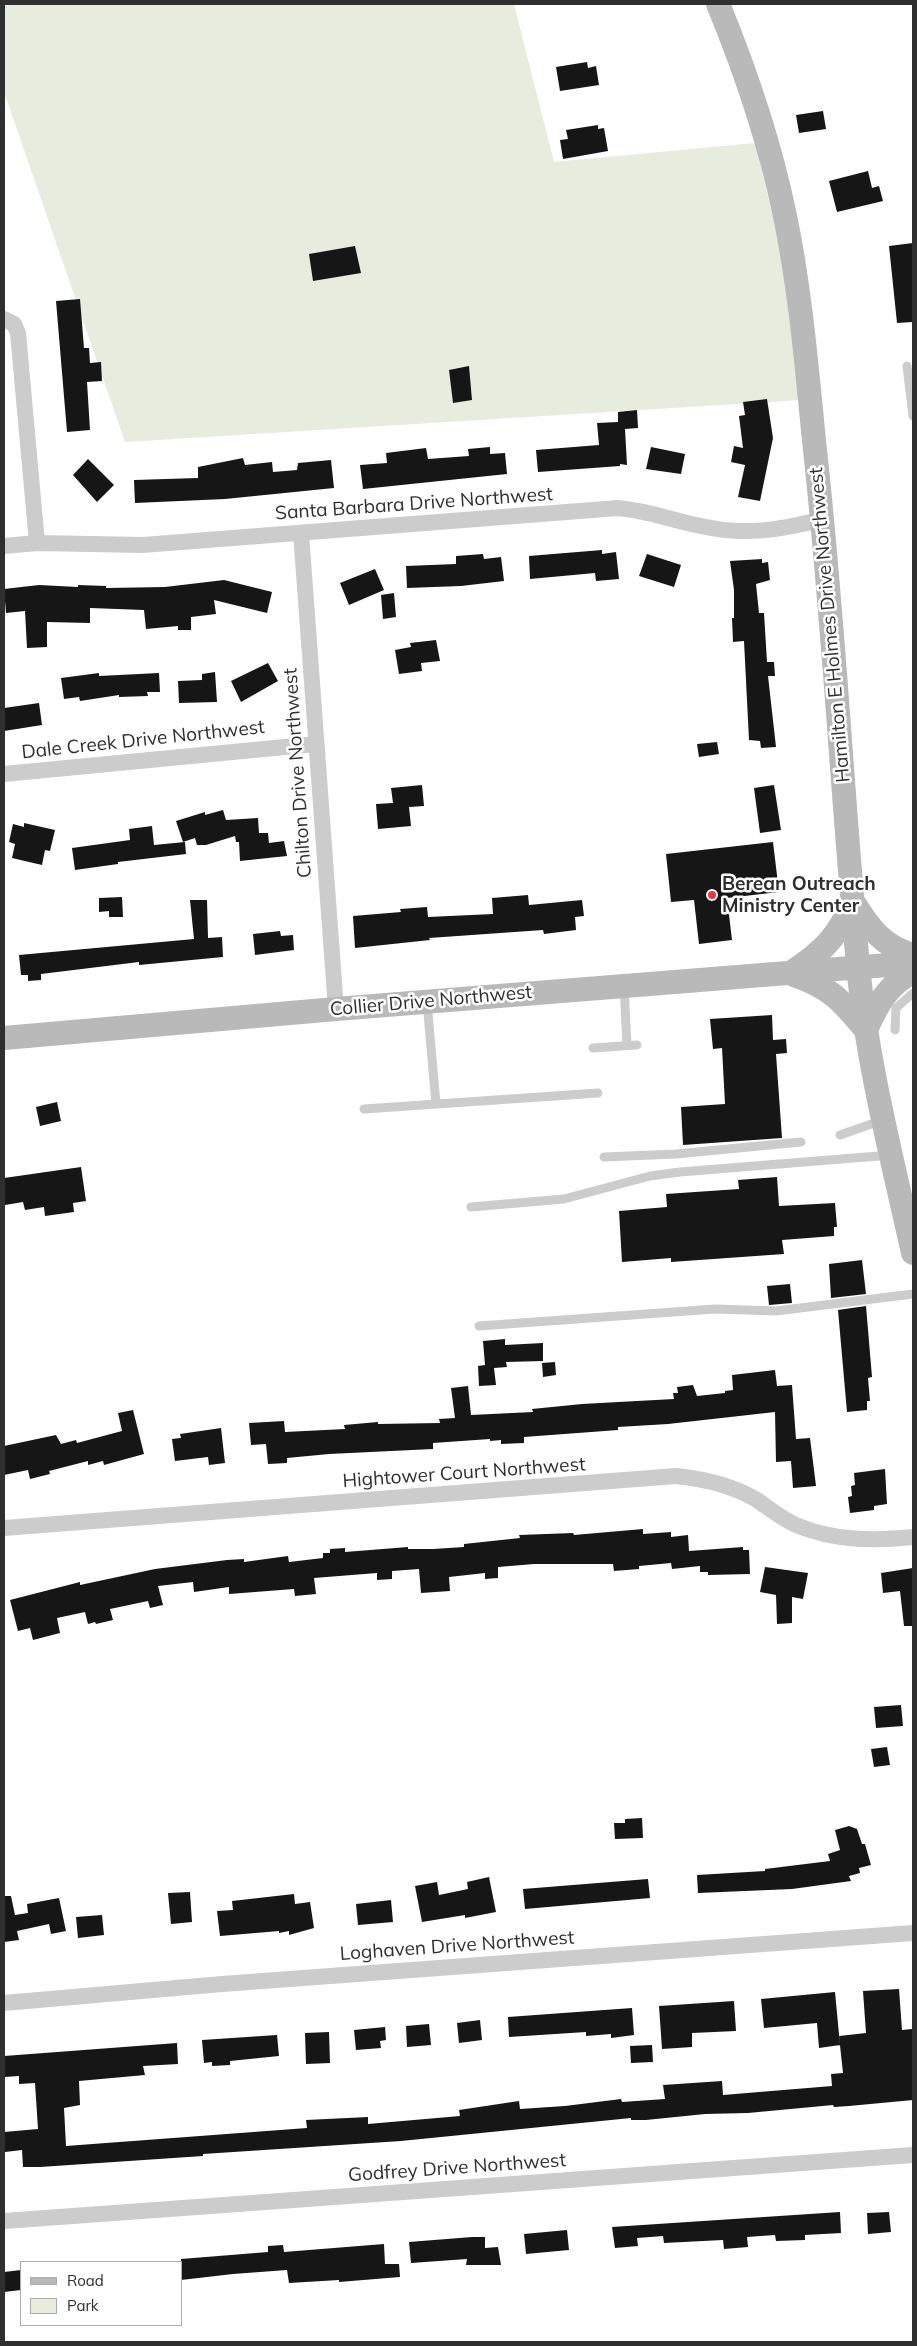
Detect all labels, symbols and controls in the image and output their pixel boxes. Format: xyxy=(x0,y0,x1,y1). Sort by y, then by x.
street label: Hamilton E Holmes Drive Northwest xyxy=(805,466,855,784)
street label: Santa Barbara Drive Northwest xyxy=(274,483,554,525)
street label: Chilton Drive Northwest xyxy=(279,667,317,879)
street label: Dale Creek Drive Northwest xyxy=(20,716,266,764)
place label: Berean Outreach Ministry Center xyxy=(722,873,876,917)
marker: Berean Outreach Ministry Center xyxy=(706,889,718,901)
street label: Collier Drive Northwest xyxy=(329,981,533,1021)
street label: Hightower Court Northwest xyxy=(342,1453,586,1493)
street label: Loghaven Drive Northwest xyxy=(339,1926,575,1966)
street label: Godfrey Drive Northwest xyxy=(347,2149,567,2187)
legend xyxy=(20,2261,182,2326)
text: Road xyxy=(67,2271,104,2290)
text: Park xyxy=(67,2296,99,2315)

